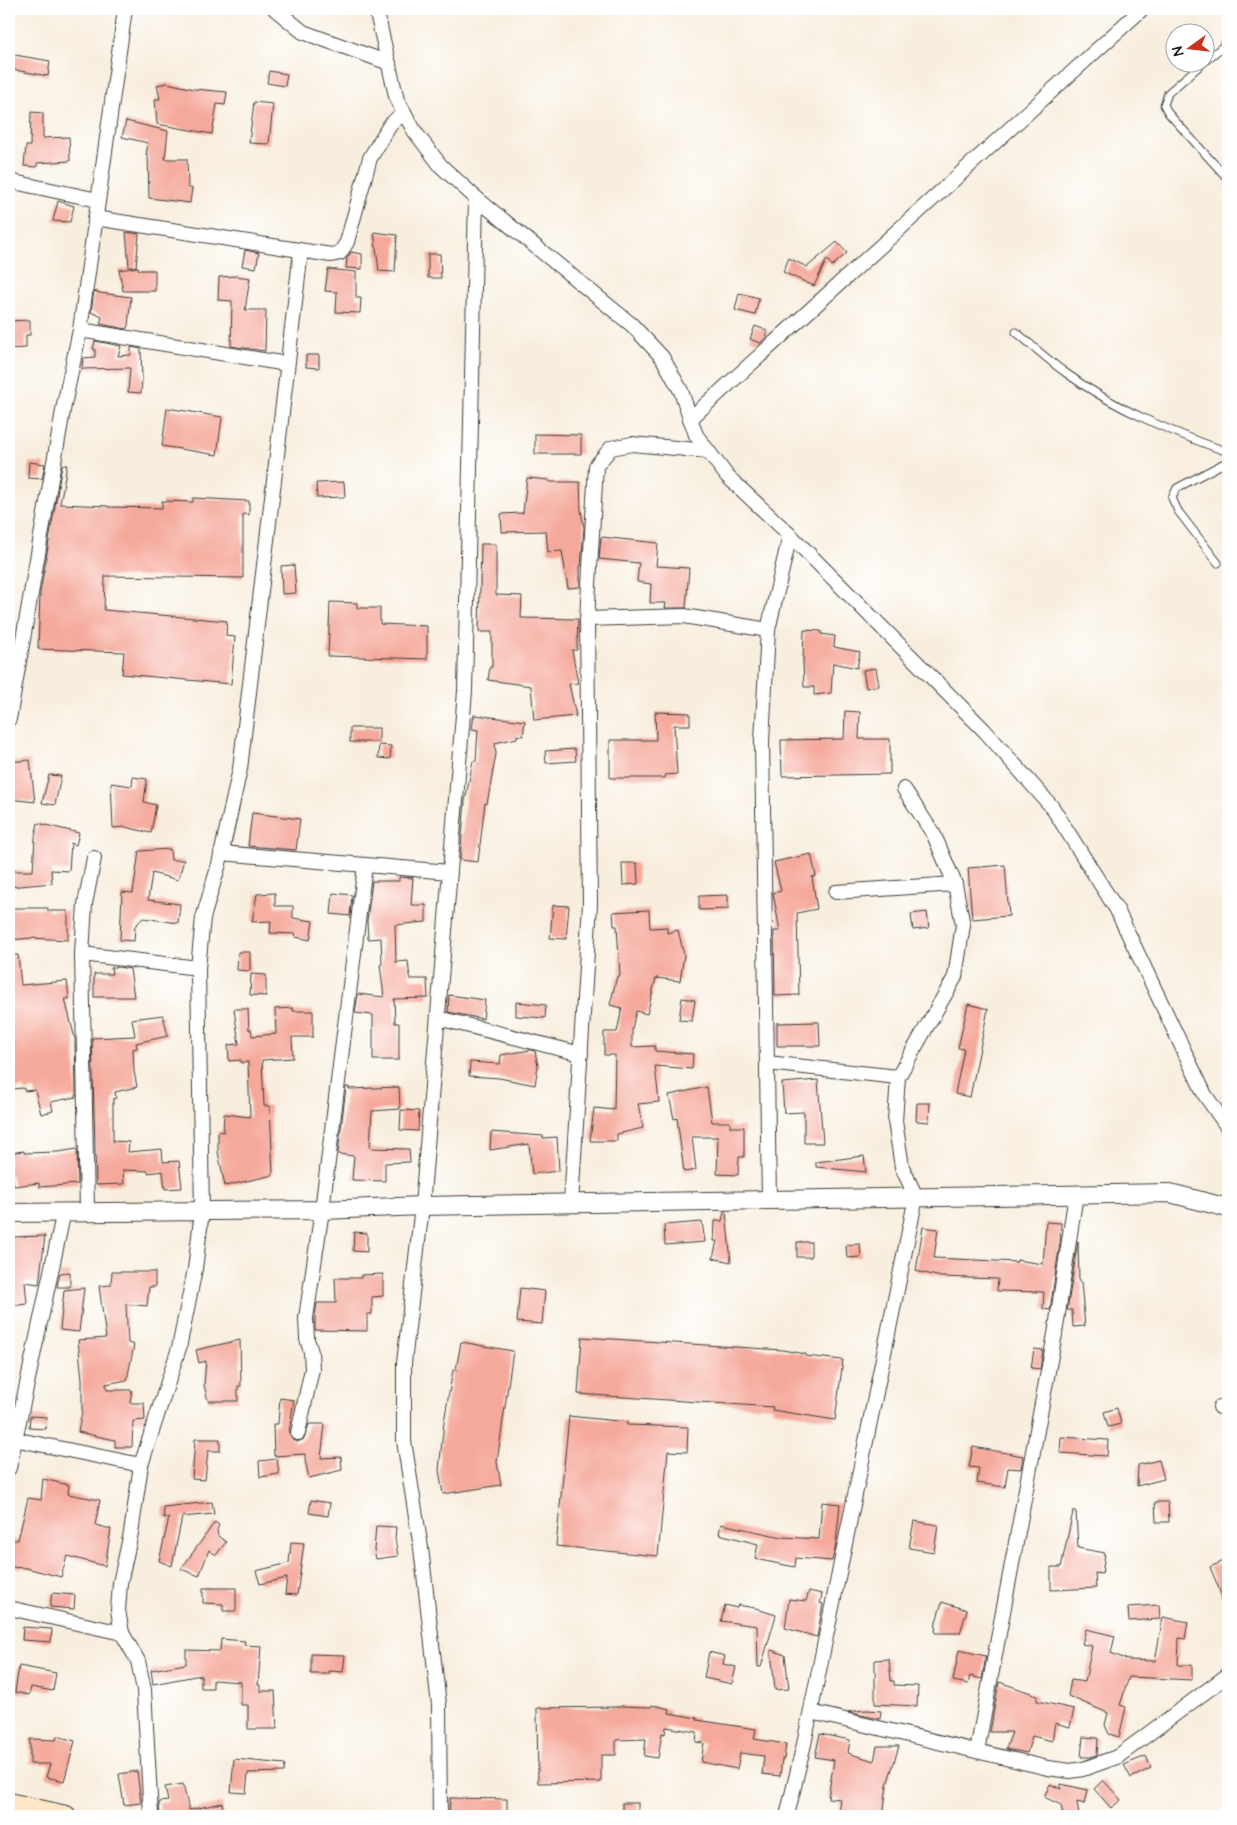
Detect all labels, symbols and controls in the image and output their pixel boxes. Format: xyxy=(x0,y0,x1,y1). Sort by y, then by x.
north arrow xyxy=(1164,22,1214,72)
text: N xyxy=(1168,44,1189,58)

